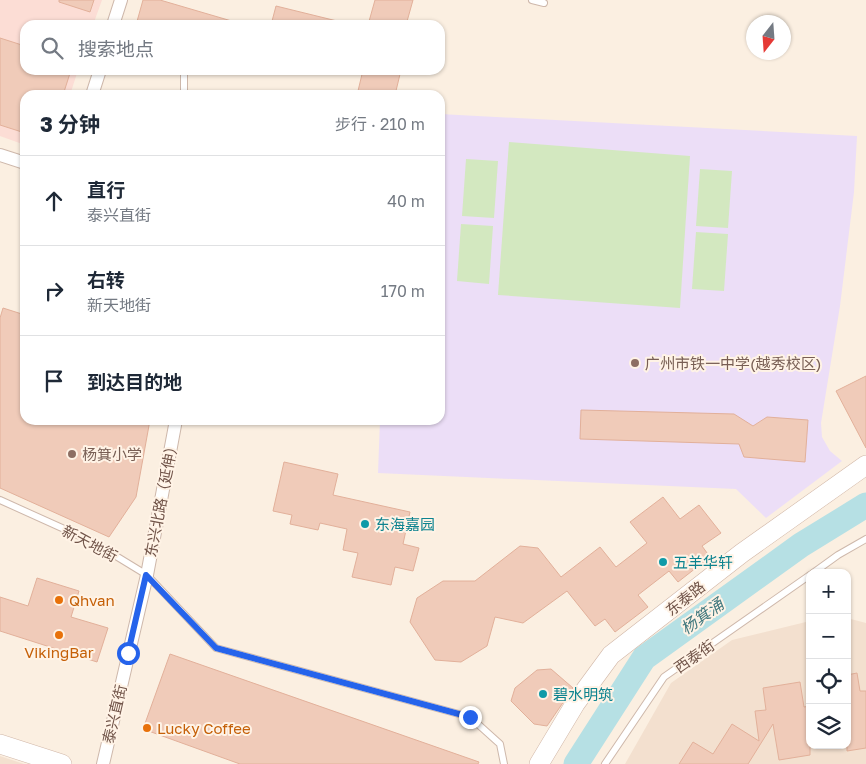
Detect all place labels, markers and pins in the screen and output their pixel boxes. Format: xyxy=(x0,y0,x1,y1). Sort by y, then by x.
place label: 广州市铁一中学(越秀校区) xyxy=(645,354,821,372)
marker: 广州市铁一中学(越秀校区) xyxy=(629,357,641,369)
place label: 杨箕小学 xyxy=(82,445,142,463)
marker: 杨箕小学 xyxy=(66,448,78,460)
place label: 东海嘉园 xyxy=(375,515,435,533)
marker: 东海嘉园 xyxy=(359,518,371,530)
place label: 五羊华轩 xyxy=(673,553,733,571)
marker: 五羊华轩 xyxy=(657,556,669,568)
place label: Qhvan xyxy=(69,591,115,609)
marker: Qhvan xyxy=(53,594,65,606)
marker: VikingBar xyxy=(53,629,65,641)
place label: VikingBar xyxy=(24,643,94,661)
place label: 碧水明筑 xyxy=(553,685,613,703)
marker: 碧水明筑 xyxy=(537,688,549,700)
place label: Lucky Coffee xyxy=(157,719,251,737)
marker: Lucky Coffee xyxy=(141,722,153,734)

